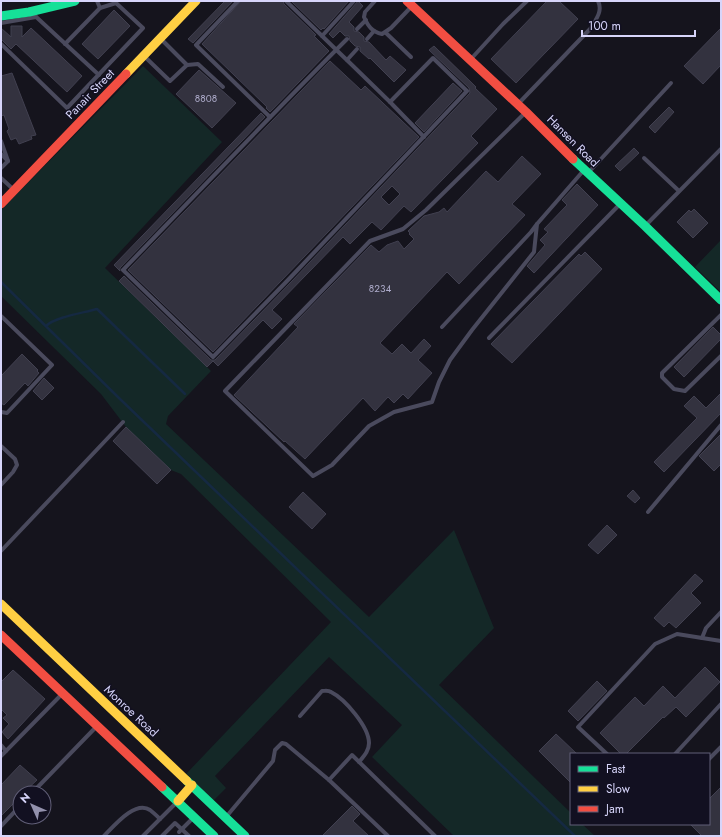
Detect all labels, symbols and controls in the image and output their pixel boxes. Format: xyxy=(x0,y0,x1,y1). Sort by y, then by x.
scale bar xyxy=(582,12,695,38)
text: 100 m xyxy=(588,17,621,35)
street label: Panair Street xyxy=(61,65,119,123)
house number: 8808 xyxy=(195,91,217,106)
street label: Hansen Road xyxy=(543,111,603,171)
house number: 8234 xyxy=(369,281,391,296)
street label: Monroe Road xyxy=(100,681,162,741)
legend xyxy=(570,753,710,825)
text: Fast xyxy=(606,760,625,778)
text: Slow xyxy=(606,780,631,798)
north arrow xyxy=(12,785,52,825)
text: N xyxy=(16,789,34,807)
text: Jam xyxy=(604,800,624,818)

